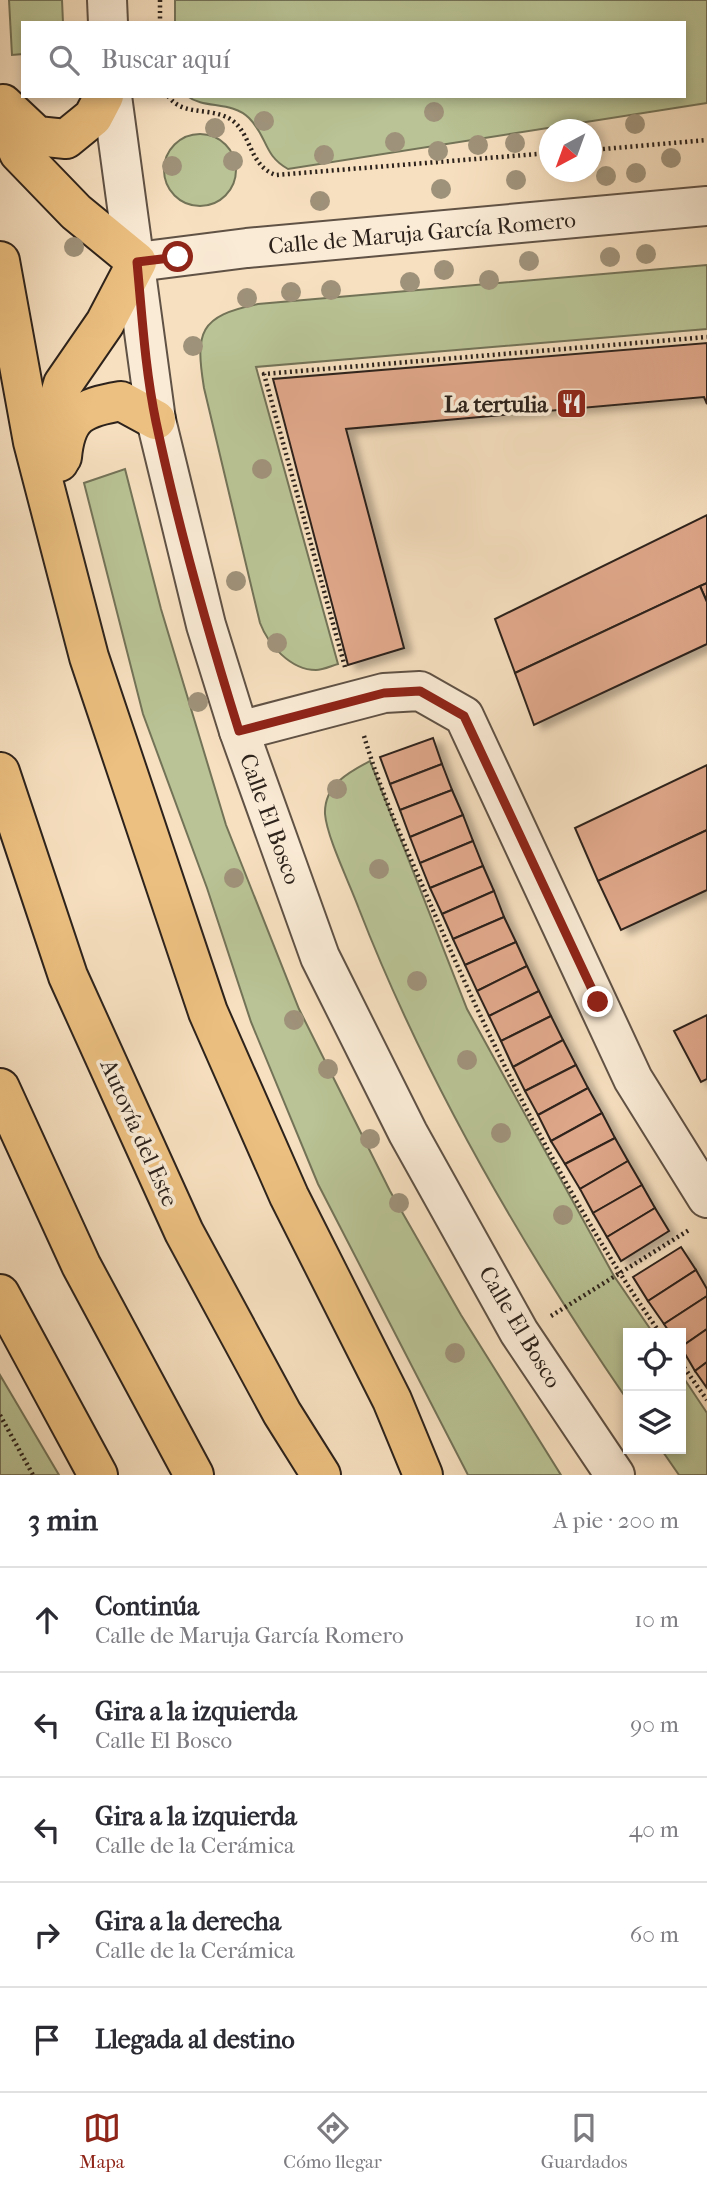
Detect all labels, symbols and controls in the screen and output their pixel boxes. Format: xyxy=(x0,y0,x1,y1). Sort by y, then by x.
search box xyxy=(21,21,686,98)
icon: search xyxy=(45,41,83,79)
text: Buscar aquí xyxy=(101,44,230,75)
north arrow xyxy=(539,119,602,182)
street label: Calle de Maruja García Romero xyxy=(267,206,577,260)
route start xyxy=(162,241,193,272)
restaurant icon: La tertulia xyxy=(554,387,588,421)
place label: La tertulia xyxy=(444,391,549,418)
street label: Calle El Bosco xyxy=(234,750,306,888)
route end xyxy=(582,986,613,1017)
street label: Autovía del Este xyxy=(94,1054,184,1211)
street label: Calle El Bosco xyxy=(473,1261,567,1393)
map controls xyxy=(623,1328,686,1454)
button: locate xyxy=(623,1328,686,1391)
button: layers xyxy=(623,1391,686,1454)
text: 3 min xyxy=(28,1503,98,1538)
text: A pie · 200 m xyxy=(553,1507,679,1534)
text: Continúa xyxy=(95,1591,199,1622)
icon: ahead xyxy=(28,1601,66,1639)
text: 10 m xyxy=(634,1606,679,1633)
text: Calle de Maruja García Romero xyxy=(95,1622,404,1649)
text: Gira a la izquierda xyxy=(95,1696,297,1727)
icon: left xyxy=(28,1706,66,1744)
text: 90 m xyxy=(630,1711,679,1738)
text: Calle El Bosco xyxy=(95,1727,232,1754)
text: Gira a la izquierda xyxy=(95,1801,297,1832)
icon: left xyxy=(28,1811,66,1849)
text: 40 m xyxy=(629,1816,679,1843)
text: Calle de la Cerámica xyxy=(95,1832,295,1859)
text: Gira a la derecha xyxy=(95,1906,281,1937)
icon: right xyxy=(28,1916,66,1954)
text: 60 m xyxy=(630,1921,679,1948)
text: Calle de la Cerámica xyxy=(95,1937,295,1964)
icon: arrive xyxy=(28,2021,66,2059)
text: Llegada al destino xyxy=(95,2024,295,2055)
tab: Mapa xyxy=(79,2109,125,2173)
tab: Cómo llegar xyxy=(283,2109,382,2173)
tab: Guardados xyxy=(541,2109,628,2173)

